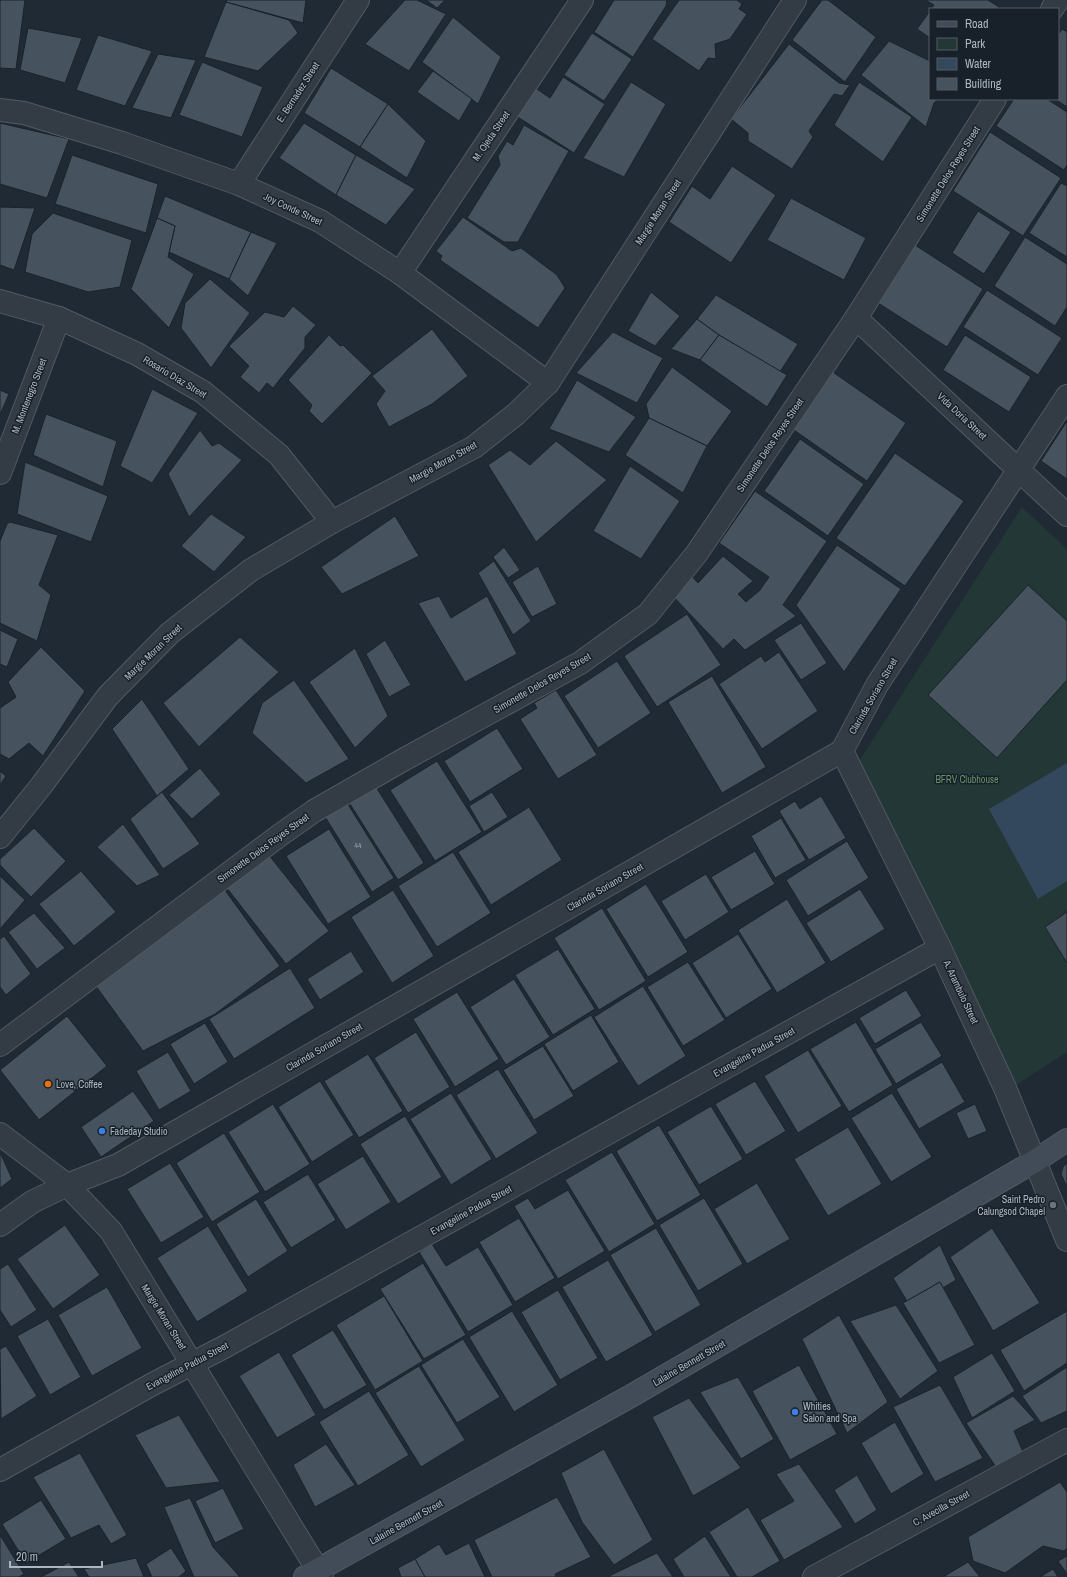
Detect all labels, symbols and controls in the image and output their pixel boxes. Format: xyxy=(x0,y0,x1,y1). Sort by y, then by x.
legend xyxy=(929,8,1059,100)
text: Road xyxy=(965,16,989,32)
text: Park xyxy=(965,36,985,52)
text: Water xyxy=(965,56,992,72)
street label: E. Bernadez Street xyxy=(274,59,323,125)
text: Building xyxy=(965,76,1002,92)
street label: M. Ojeda Street xyxy=(470,108,513,163)
street label: Simonette Delos Reyes Street xyxy=(913,123,983,224)
street label: Margie Moran Street xyxy=(632,176,684,247)
street label: Joy Conde Street xyxy=(262,190,325,229)
street label: Rosario Diaz Street xyxy=(141,353,210,401)
street label: M. Montenegro Street xyxy=(9,356,50,435)
street label: Vida Doria Street xyxy=(934,390,990,443)
street label: Simonette Delos Reyes Street xyxy=(734,395,807,494)
street label: Margie Moran Street xyxy=(407,438,480,486)
street label: Margie Moran Street xyxy=(121,621,185,683)
street label: Simonette Delos Reyes Street xyxy=(491,649,594,716)
street label: Clarinda Soriano Street xyxy=(846,655,901,737)
park label: BFRV Clubhouse xyxy=(935,773,999,786)
street label: Simonette Delos Reyes Street xyxy=(215,810,312,886)
house number: 44 xyxy=(354,840,362,850)
street label: Clarinda Soriano Street xyxy=(564,859,646,914)
street label: A. Arambulo Street xyxy=(940,957,982,1027)
street label: Clarinda Soriano Street xyxy=(283,1019,365,1074)
street label: Evangeline Padua Street xyxy=(711,1024,798,1080)
place label: Love, Coffee xyxy=(56,1078,103,1091)
marker: Love, Coffee xyxy=(43,1079,53,1089)
place label: Fadeday Studio xyxy=(110,1125,168,1138)
marker: Fadeday Studio xyxy=(97,1126,107,1136)
street label: Evangeline Padua Street xyxy=(428,1182,515,1238)
place label: Saint Pedro Calungsod Chapel xyxy=(978,1193,1045,1218)
marker: Saint Pedro Calungsod Chapel xyxy=(1048,1200,1058,1210)
street label: Margie Moran Street xyxy=(139,1282,190,1353)
street label: Lalaine Bennett Street xyxy=(650,1337,728,1389)
street label: Evangeline Padua Street xyxy=(144,1339,231,1393)
place label: Whities Salon and Spa xyxy=(803,1400,857,1425)
marker: Whities Salon and Spa xyxy=(790,1407,800,1417)
street label: C. Avecilla Street xyxy=(910,1487,972,1529)
street label: Lalaine Bennett Street xyxy=(367,1496,445,1547)
scale bar xyxy=(10,1543,102,1569)
text: 20 m xyxy=(16,1549,38,1565)

